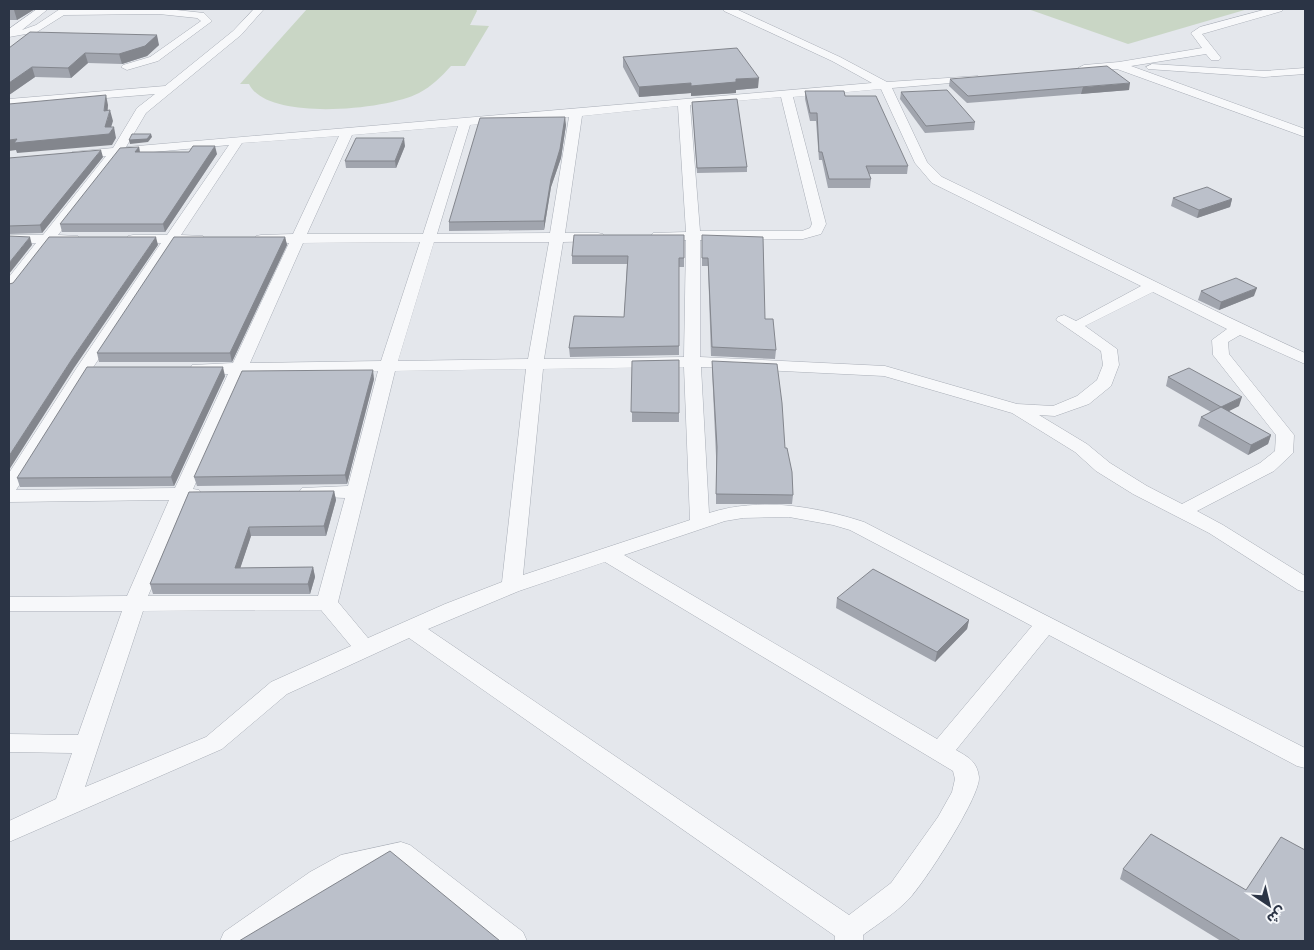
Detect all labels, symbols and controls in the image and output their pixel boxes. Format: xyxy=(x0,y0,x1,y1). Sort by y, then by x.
north arrow xyxy=(1244,880,1294,930)
text: ش xyxy=(1263,903,1289,929)

